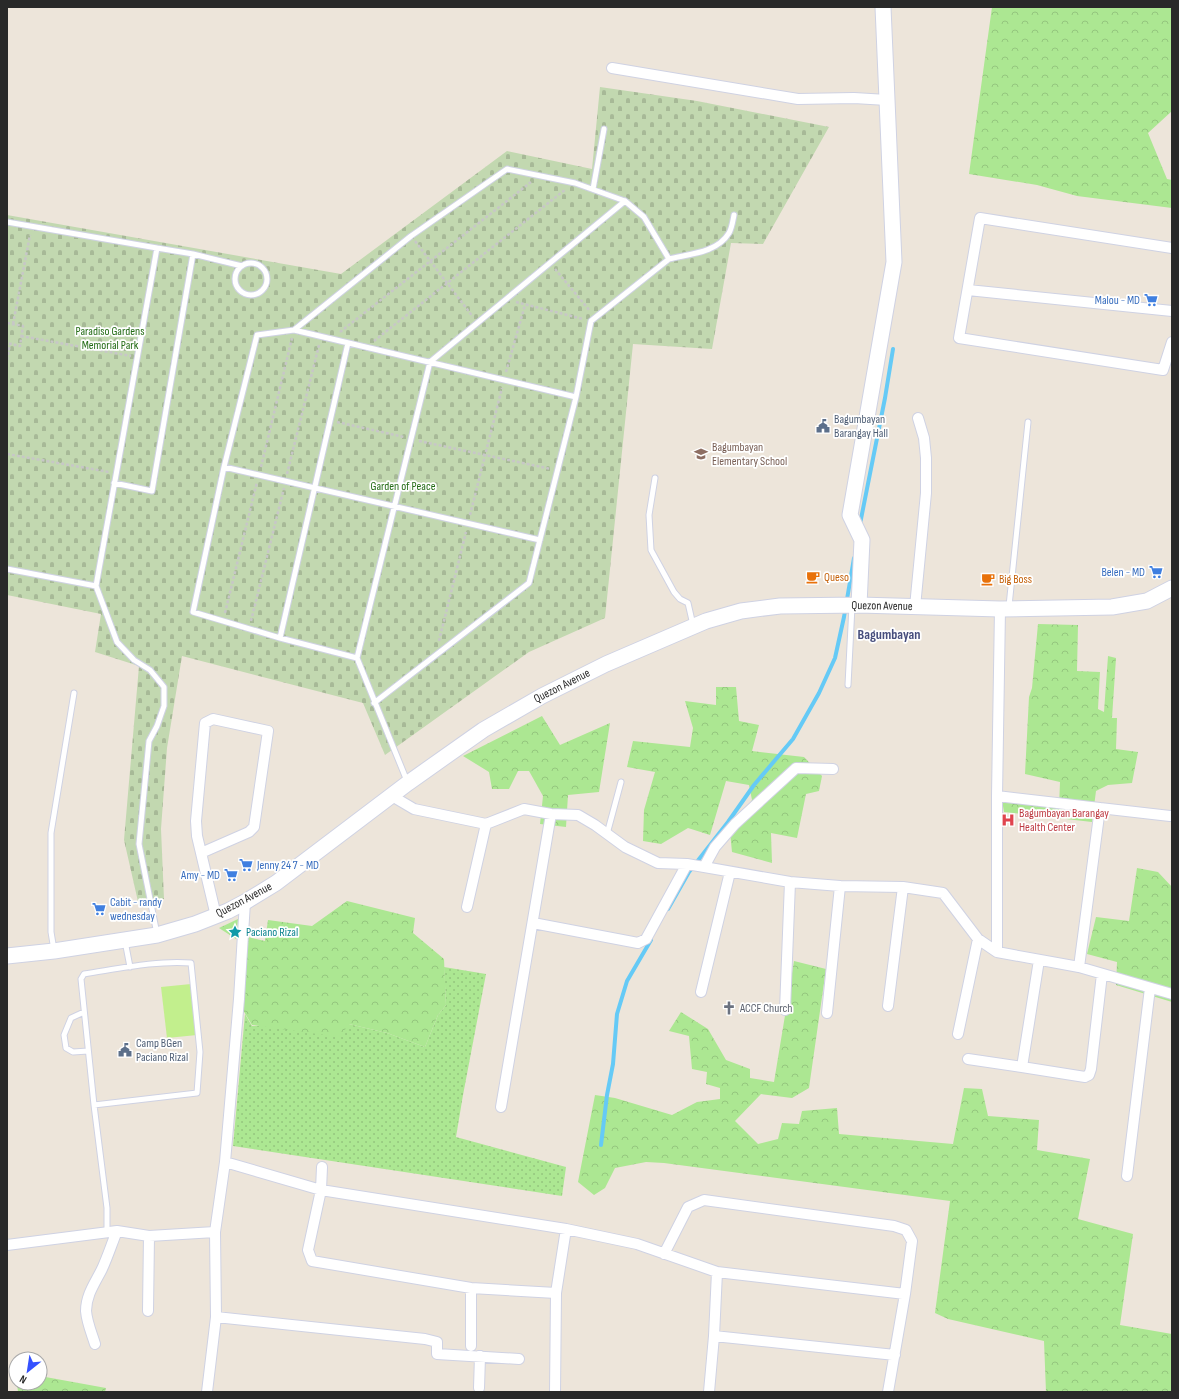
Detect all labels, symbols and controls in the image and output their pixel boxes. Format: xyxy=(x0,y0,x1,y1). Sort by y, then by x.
supermarket icon: Malou - MD xyxy=(1143,292,1159,308)
place label: Malou - MD xyxy=(1095,293,1140,308)
park label: Paradiso Gardens Memorial Park xyxy=(76,324,144,353)
place label: Bagumbayan Barangay Hall xyxy=(834,412,888,441)
public building icon: Bagumbayan Barangay Hall xyxy=(815,418,831,434)
place label: Bagumbayan Elementary School xyxy=(712,440,787,469)
school or university icon: Bagumbayan Elementary School xyxy=(693,446,709,462)
park label: Garden of Peace xyxy=(370,479,436,494)
supermarket icon: Belen - MD xyxy=(1148,564,1164,580)
place label: Belen - MD xyxy=(1101,565,1145,580)
cafe icon: Queso xyxy=(805,569,821,585)
place label: Queso xyxy=(824,570,849,585)
cafe icon: Big Boss xyxy=(980,571,996,587)
place label: Big Boss xyxy=(999,572,1032,587)
street label: Quezon Avenue xyxy=(851,598,913,614)
district label: Bagumbayan xyxy=(857,626,921,643)
street label: Quezon Avenue xyxy=(531,665,593,707)
place label: Bagumbayan Barangay Health Center xyxy=(1019,806,1109,835)
hospital icon: Bagumbayan Barangay Health Center xyxy=(1000,812,1016,828)
supermarket icon: Jenny 24 7 - MD xyxy=(238,857,254,873)
place label: Jenny 24 7 - MD xyxy=(256,858,319,873)
supermarket icon: Amy - MD xyxy=(223,867,239,883)
place label: Amy - MD xyxy=(180,868,220,883)
street label: Quezon Avenue xyxy=(213,879,275,921)
place label: Cabit - randy wednesday xyxy=(110,895,162,924)
supermarket icon: Cabit - randy wednesday xyxy=(91,901,107,917)
place icon: Paciano Rizal xyxy=(227,924,243,940)
place label: Paciano Rizal xyxy=(246,925,298,940)
church icon: ACCF Church xyxy=(721,1000,737,1016)
place label: ACCF Church xyxy=(739,1001,792,1016)
place label: Camp BGen Paciano Rizal xyxy=(136,1036,188,1065)
public building icon: Camp BGen Paciano Rizal xyxy=(117,1042,133,1058)
north arrow xyxy=(8,1351,48,1391)
text: N xyxy=(17,1372,29,1386)

